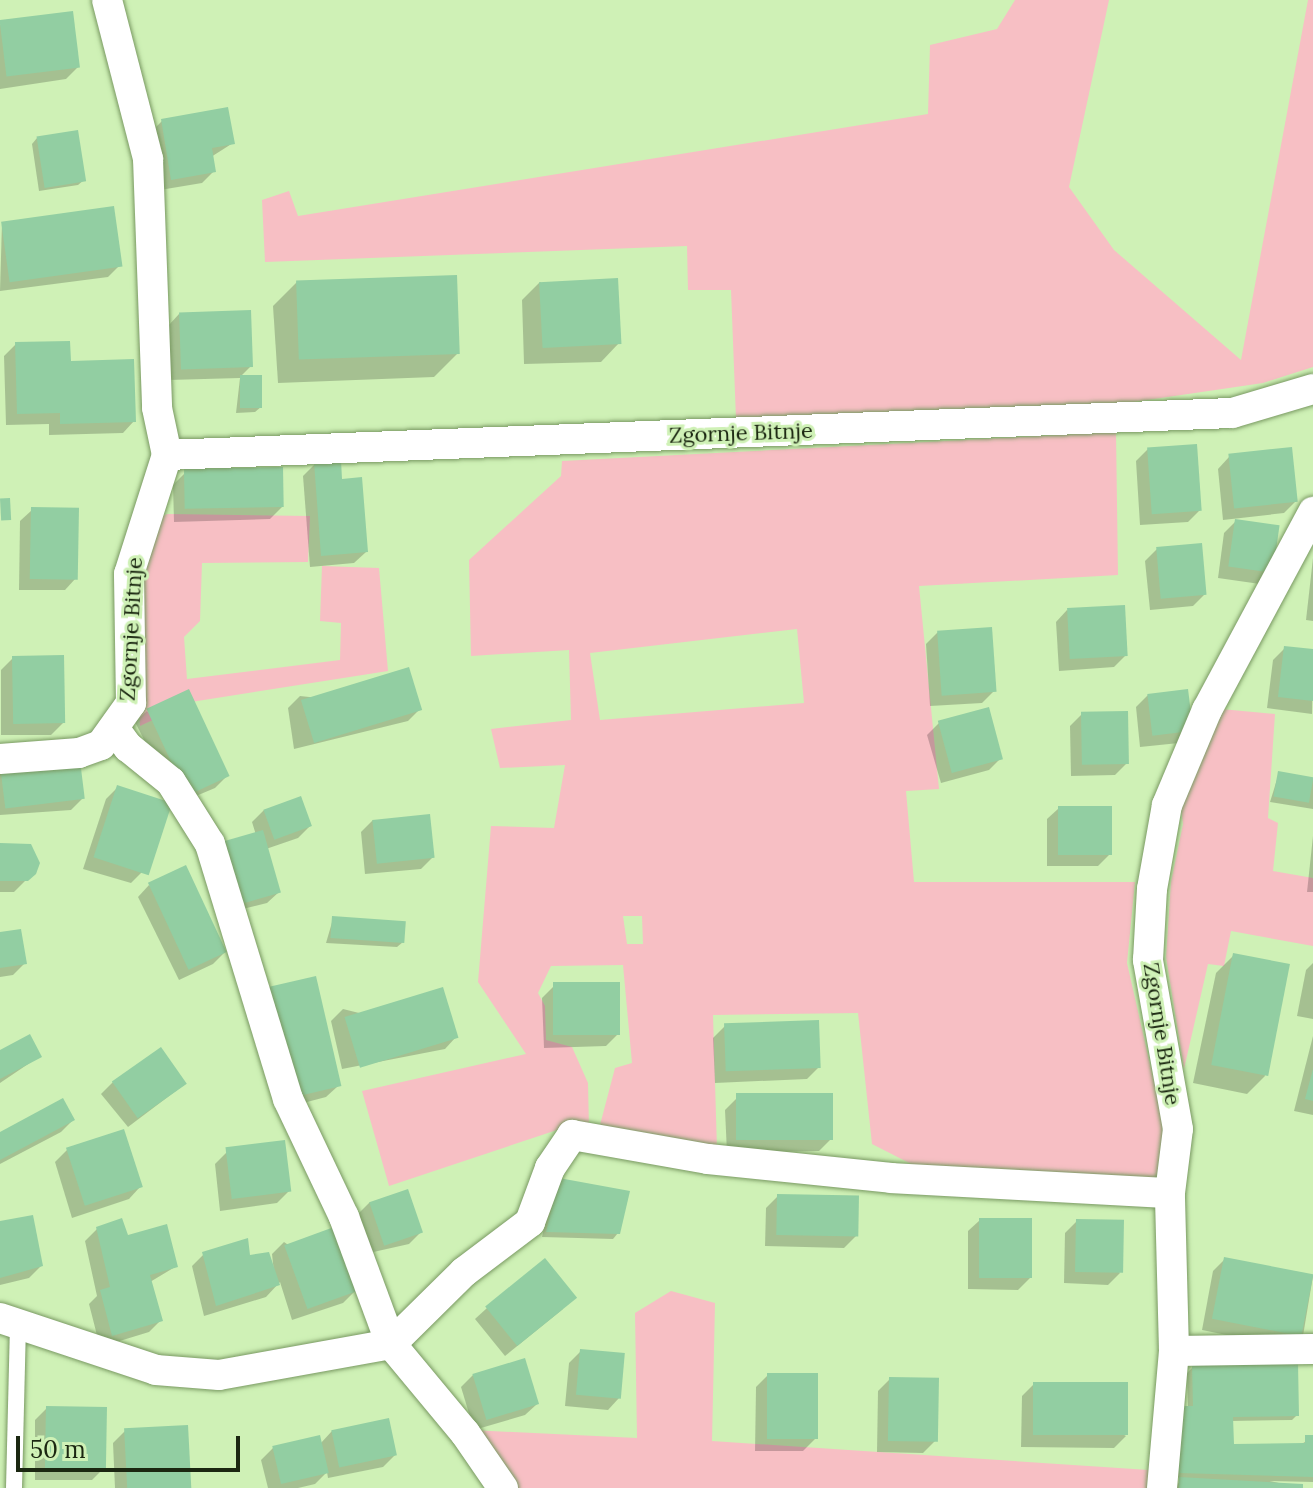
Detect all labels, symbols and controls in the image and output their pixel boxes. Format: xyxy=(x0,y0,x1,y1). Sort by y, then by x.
street label: Zgornje Bitnje xyxy=(669,417,813,449)
street label: Zgornje Bitnje xyxy=(114,556,148,702)
street label: Zgornje Bitnje xyxy=(1138,961,1186,1107)
scale bar xyxy=(20,1420,244,1470)
text: 50 m xyxy=(30,1434,86,1465)

